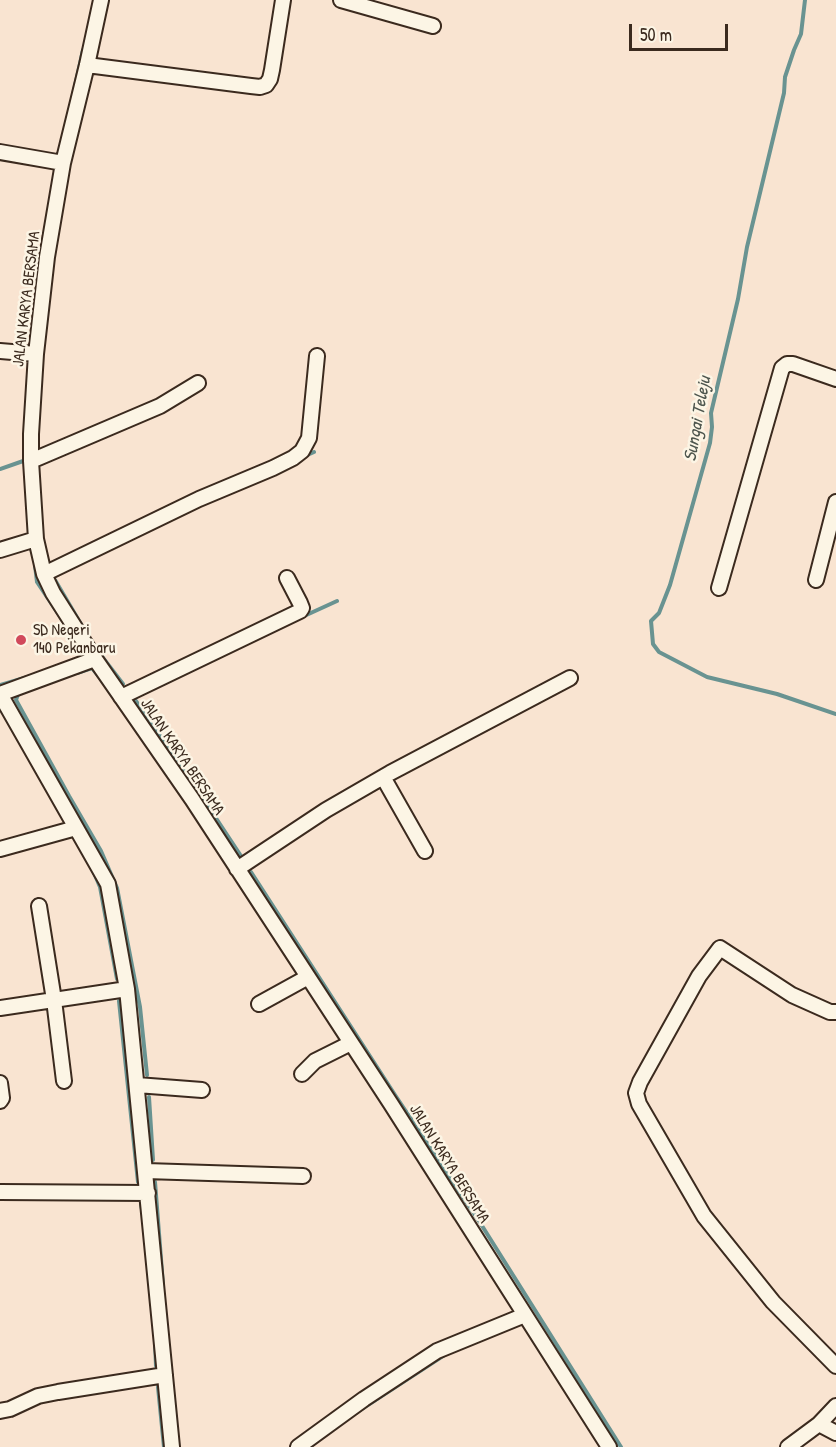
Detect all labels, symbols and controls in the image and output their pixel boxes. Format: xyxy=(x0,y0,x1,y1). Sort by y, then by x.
scale bar xyxy=(632,12,731,50)
text: 50 m xyxy=(640,22,672,47)
street label: JALAN KARYA BERSAMA xyxy=(9,230,45,368)
water label: Sungai Teleju xyxy=(680,375,716,463)
place label: SD Negeri 140 Pekanbaru xyxy=(33,621,115,659)
marker: SD Negeri 140 Pekanbaru xyxy=(14,633,28,647)
street label: JALAN KARYA BERSAMA xyxy=(136,695,228,819)
street label: JALAN KARYA BERSAMA xyxy=(405,1101,493,1227)

